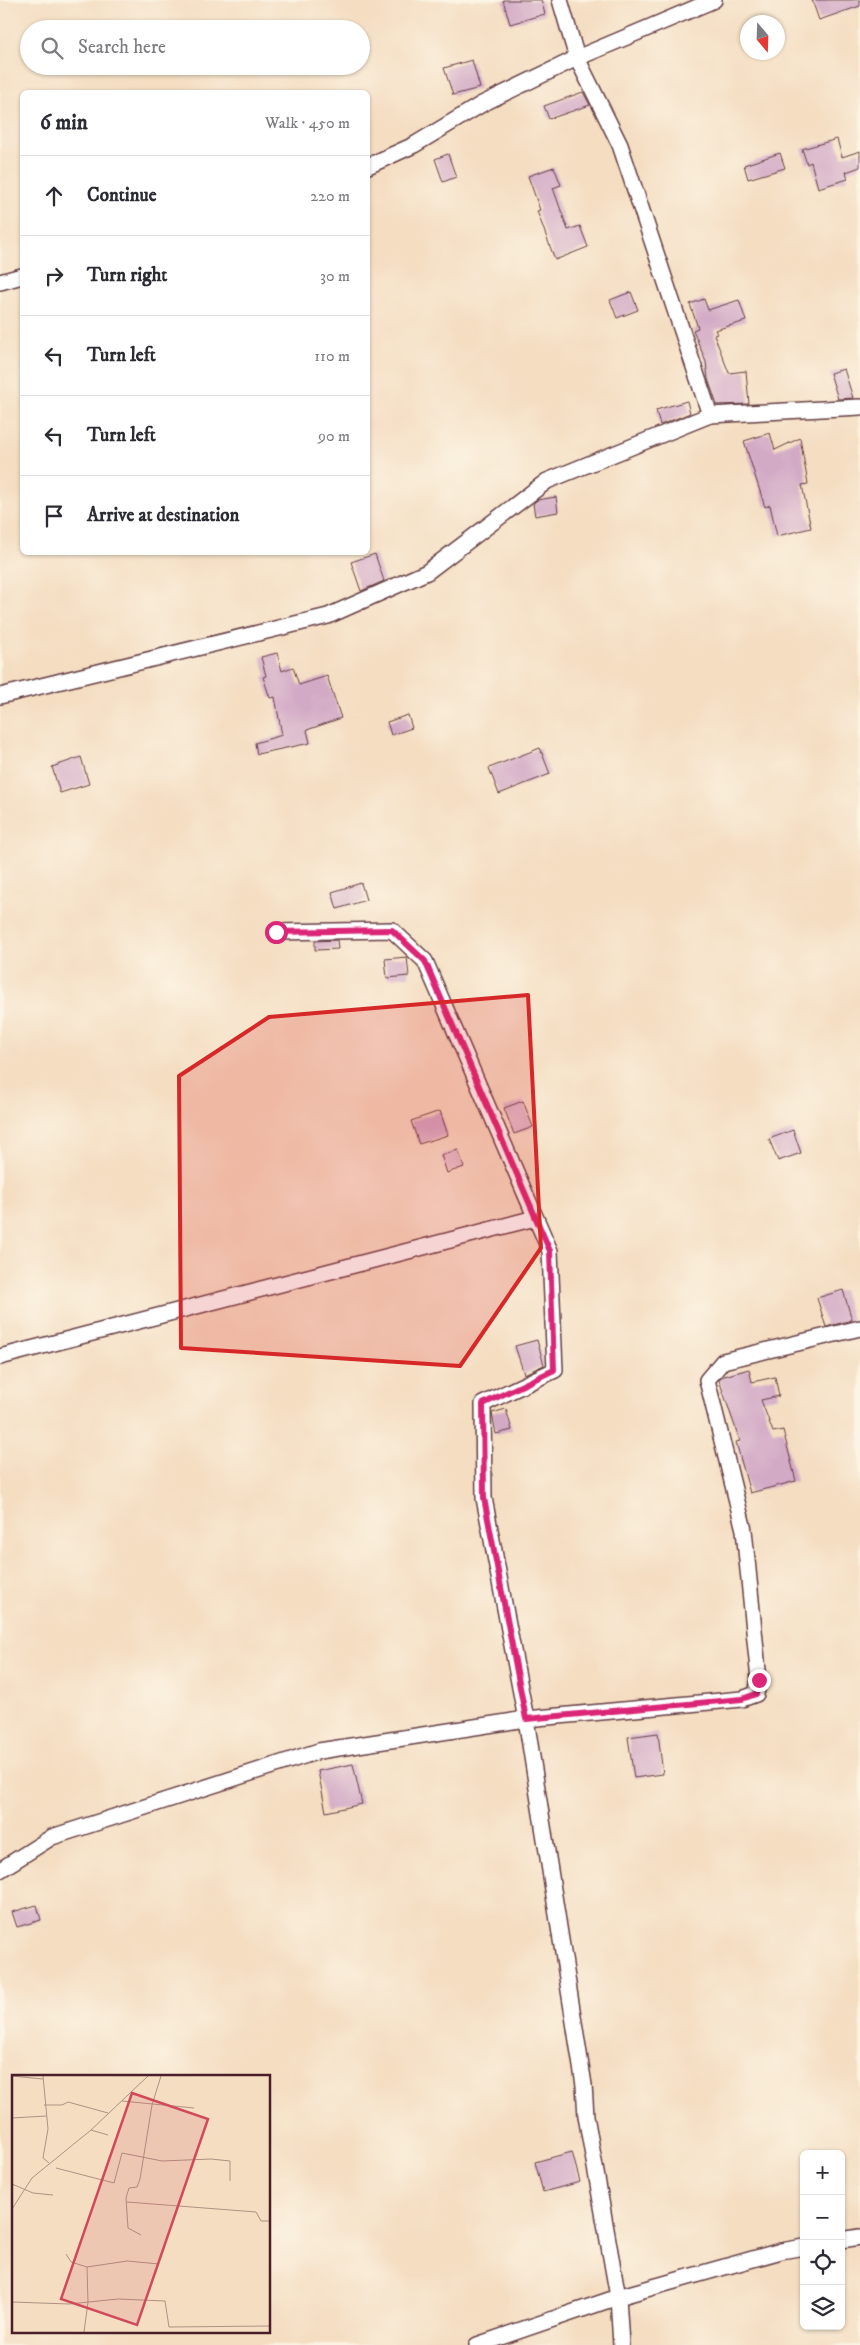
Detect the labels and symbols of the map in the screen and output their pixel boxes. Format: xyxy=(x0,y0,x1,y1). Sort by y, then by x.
north arrow xyxy=(740,15,785,60)
route start xyxy=(265,921,288,944)
route end xyxy=(748,1669,771,1692)
inset map xyxy=(12,2075,270,2332)

